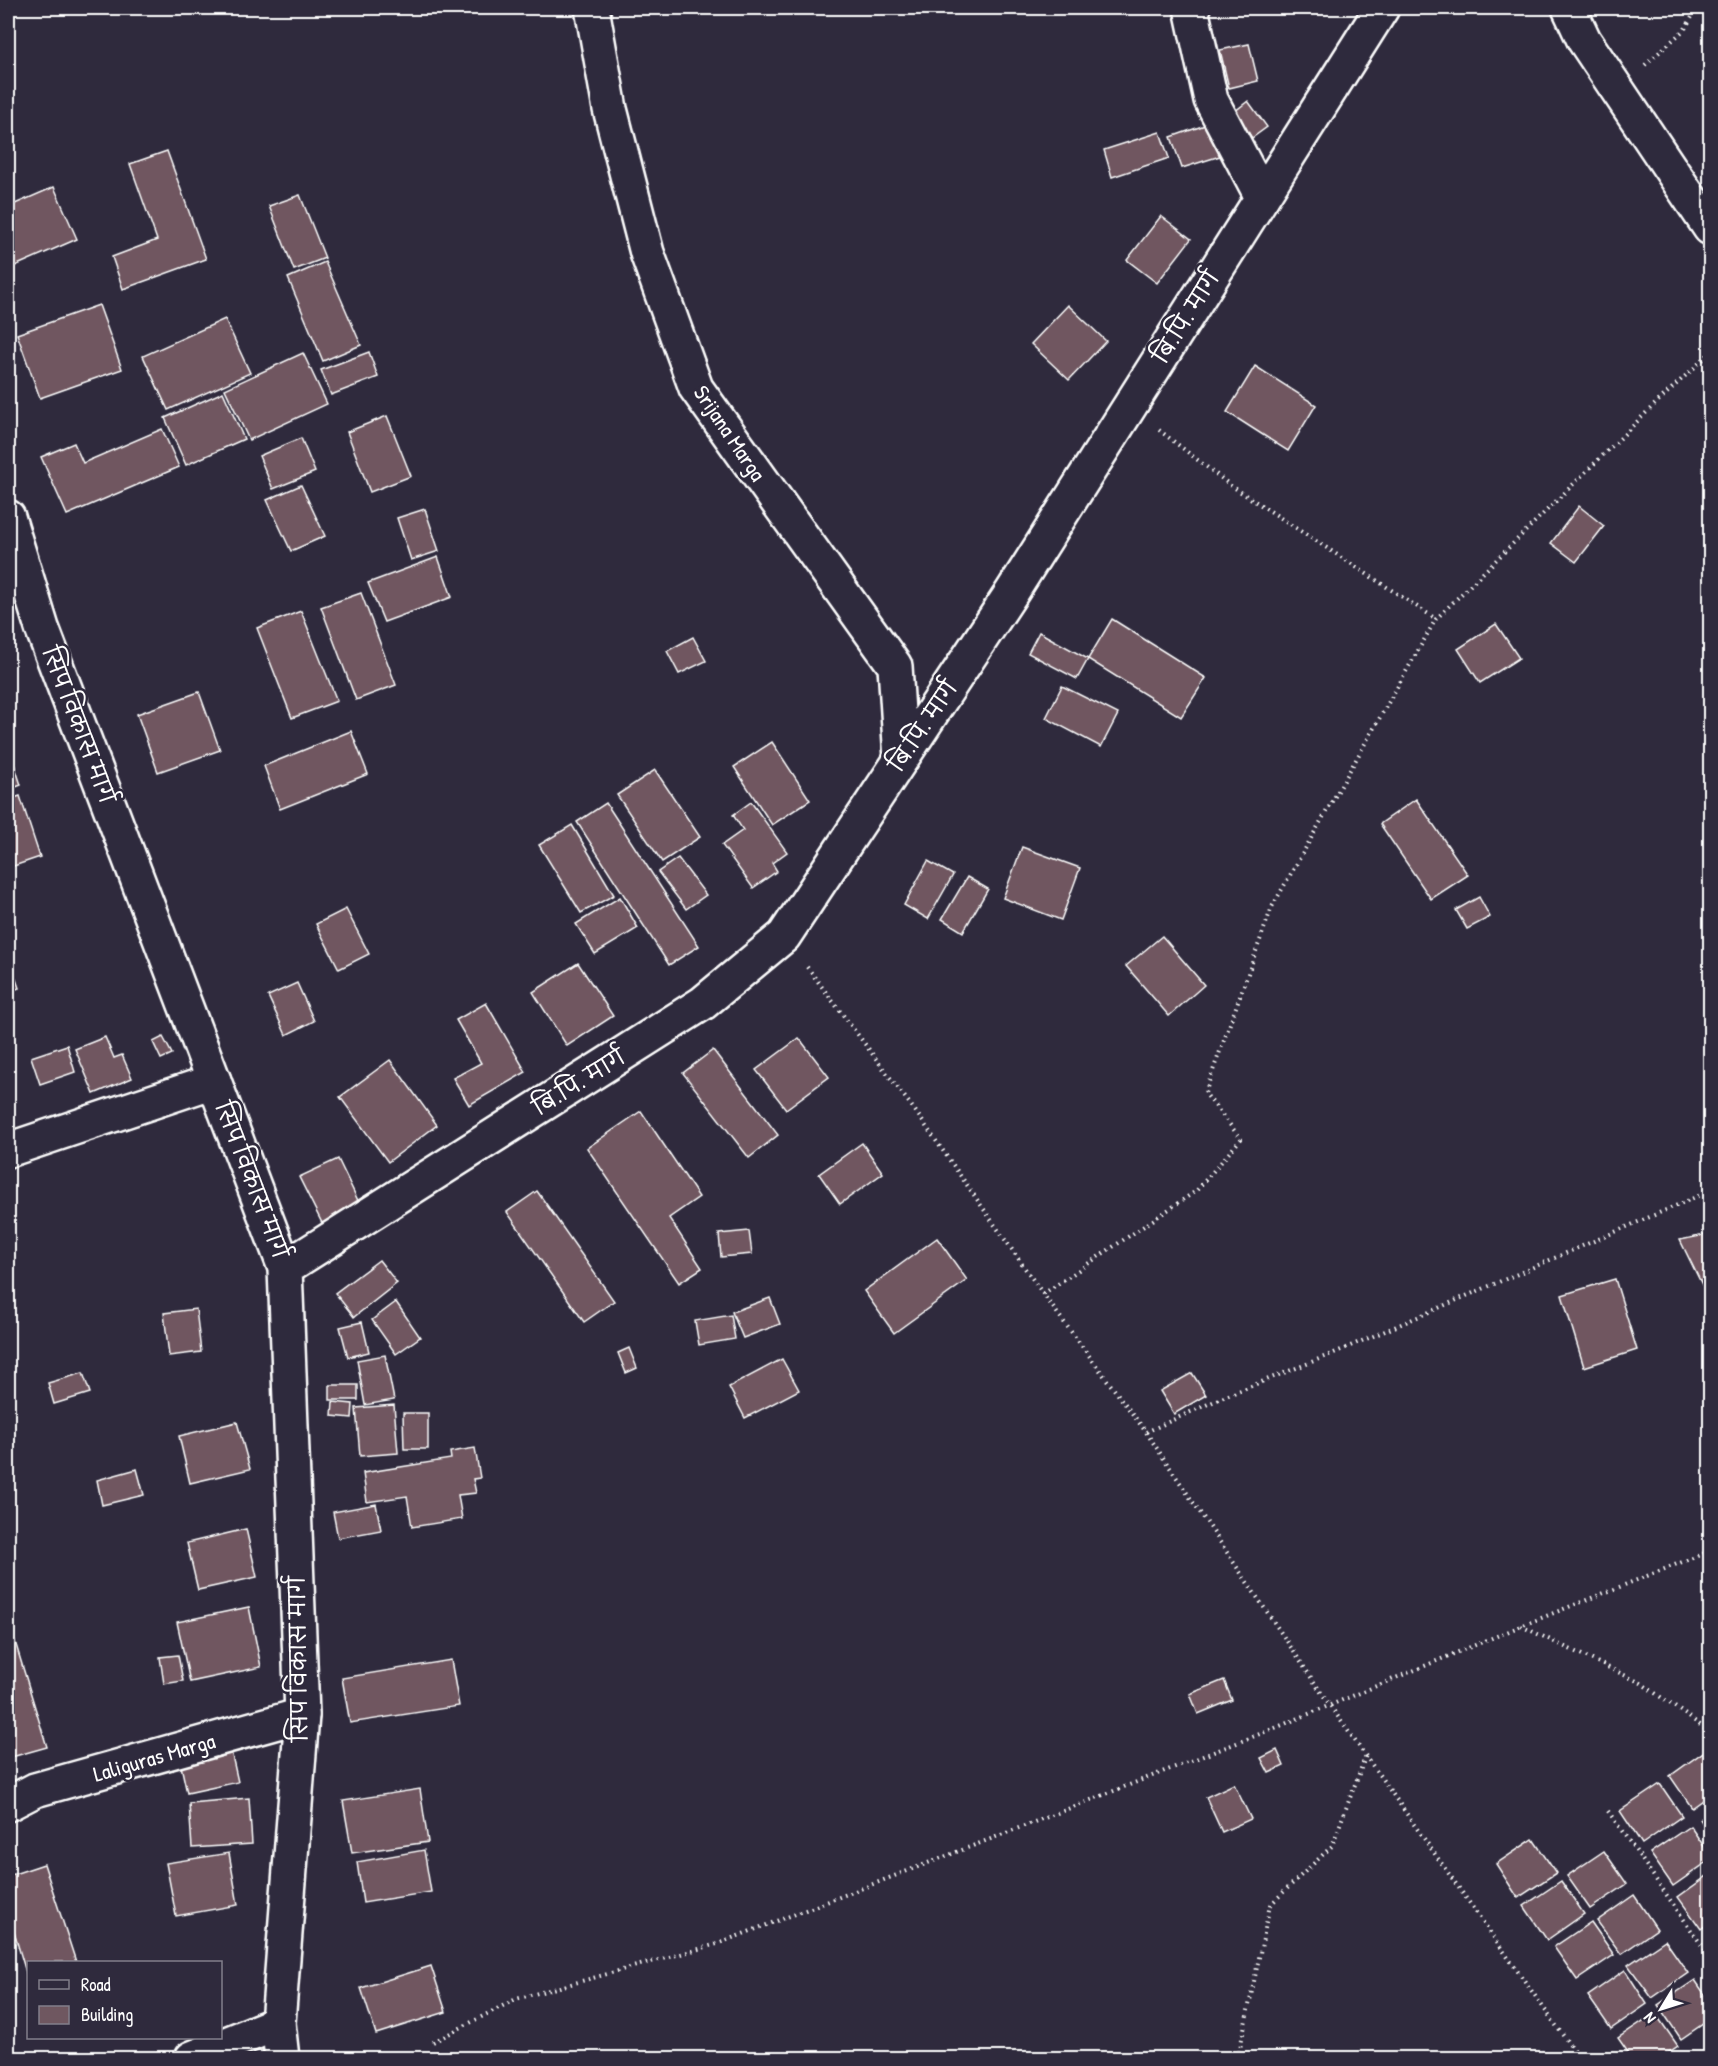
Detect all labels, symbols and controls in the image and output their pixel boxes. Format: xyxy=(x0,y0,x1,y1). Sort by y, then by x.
street label: बि.पि. मार्ग xyxy=(1144,263,1227,370)
street label: Srijana Marga xyxy=(687,379,773,487)
street label: सिप विकास मार्ग xyxy=(35,641,125,809)
street label: बि.पि. मार्ग xyxy=(879,672,965,778)
street label: बि.पि. मार्ग xyxy=(525,1039,632,1123)
street label: सिप विकास मार्ग xyxy=(208,1096,298,1264)
street label: सिप विकास मार्ग xyxy=(280,1574,314,1743)
street label: Laliguras Marga xyxy=(90,1725,219,1789)
legend xyxy=(27,1961,222,2039)
text: Road xyxy=(81,1972,111,1997)
north arrow xyxy=(1631,1979,1691,2039)
text: Building xyxy=(81,2002,133,2027)
text: N xyxy=(1638,2008,1660,2028)

